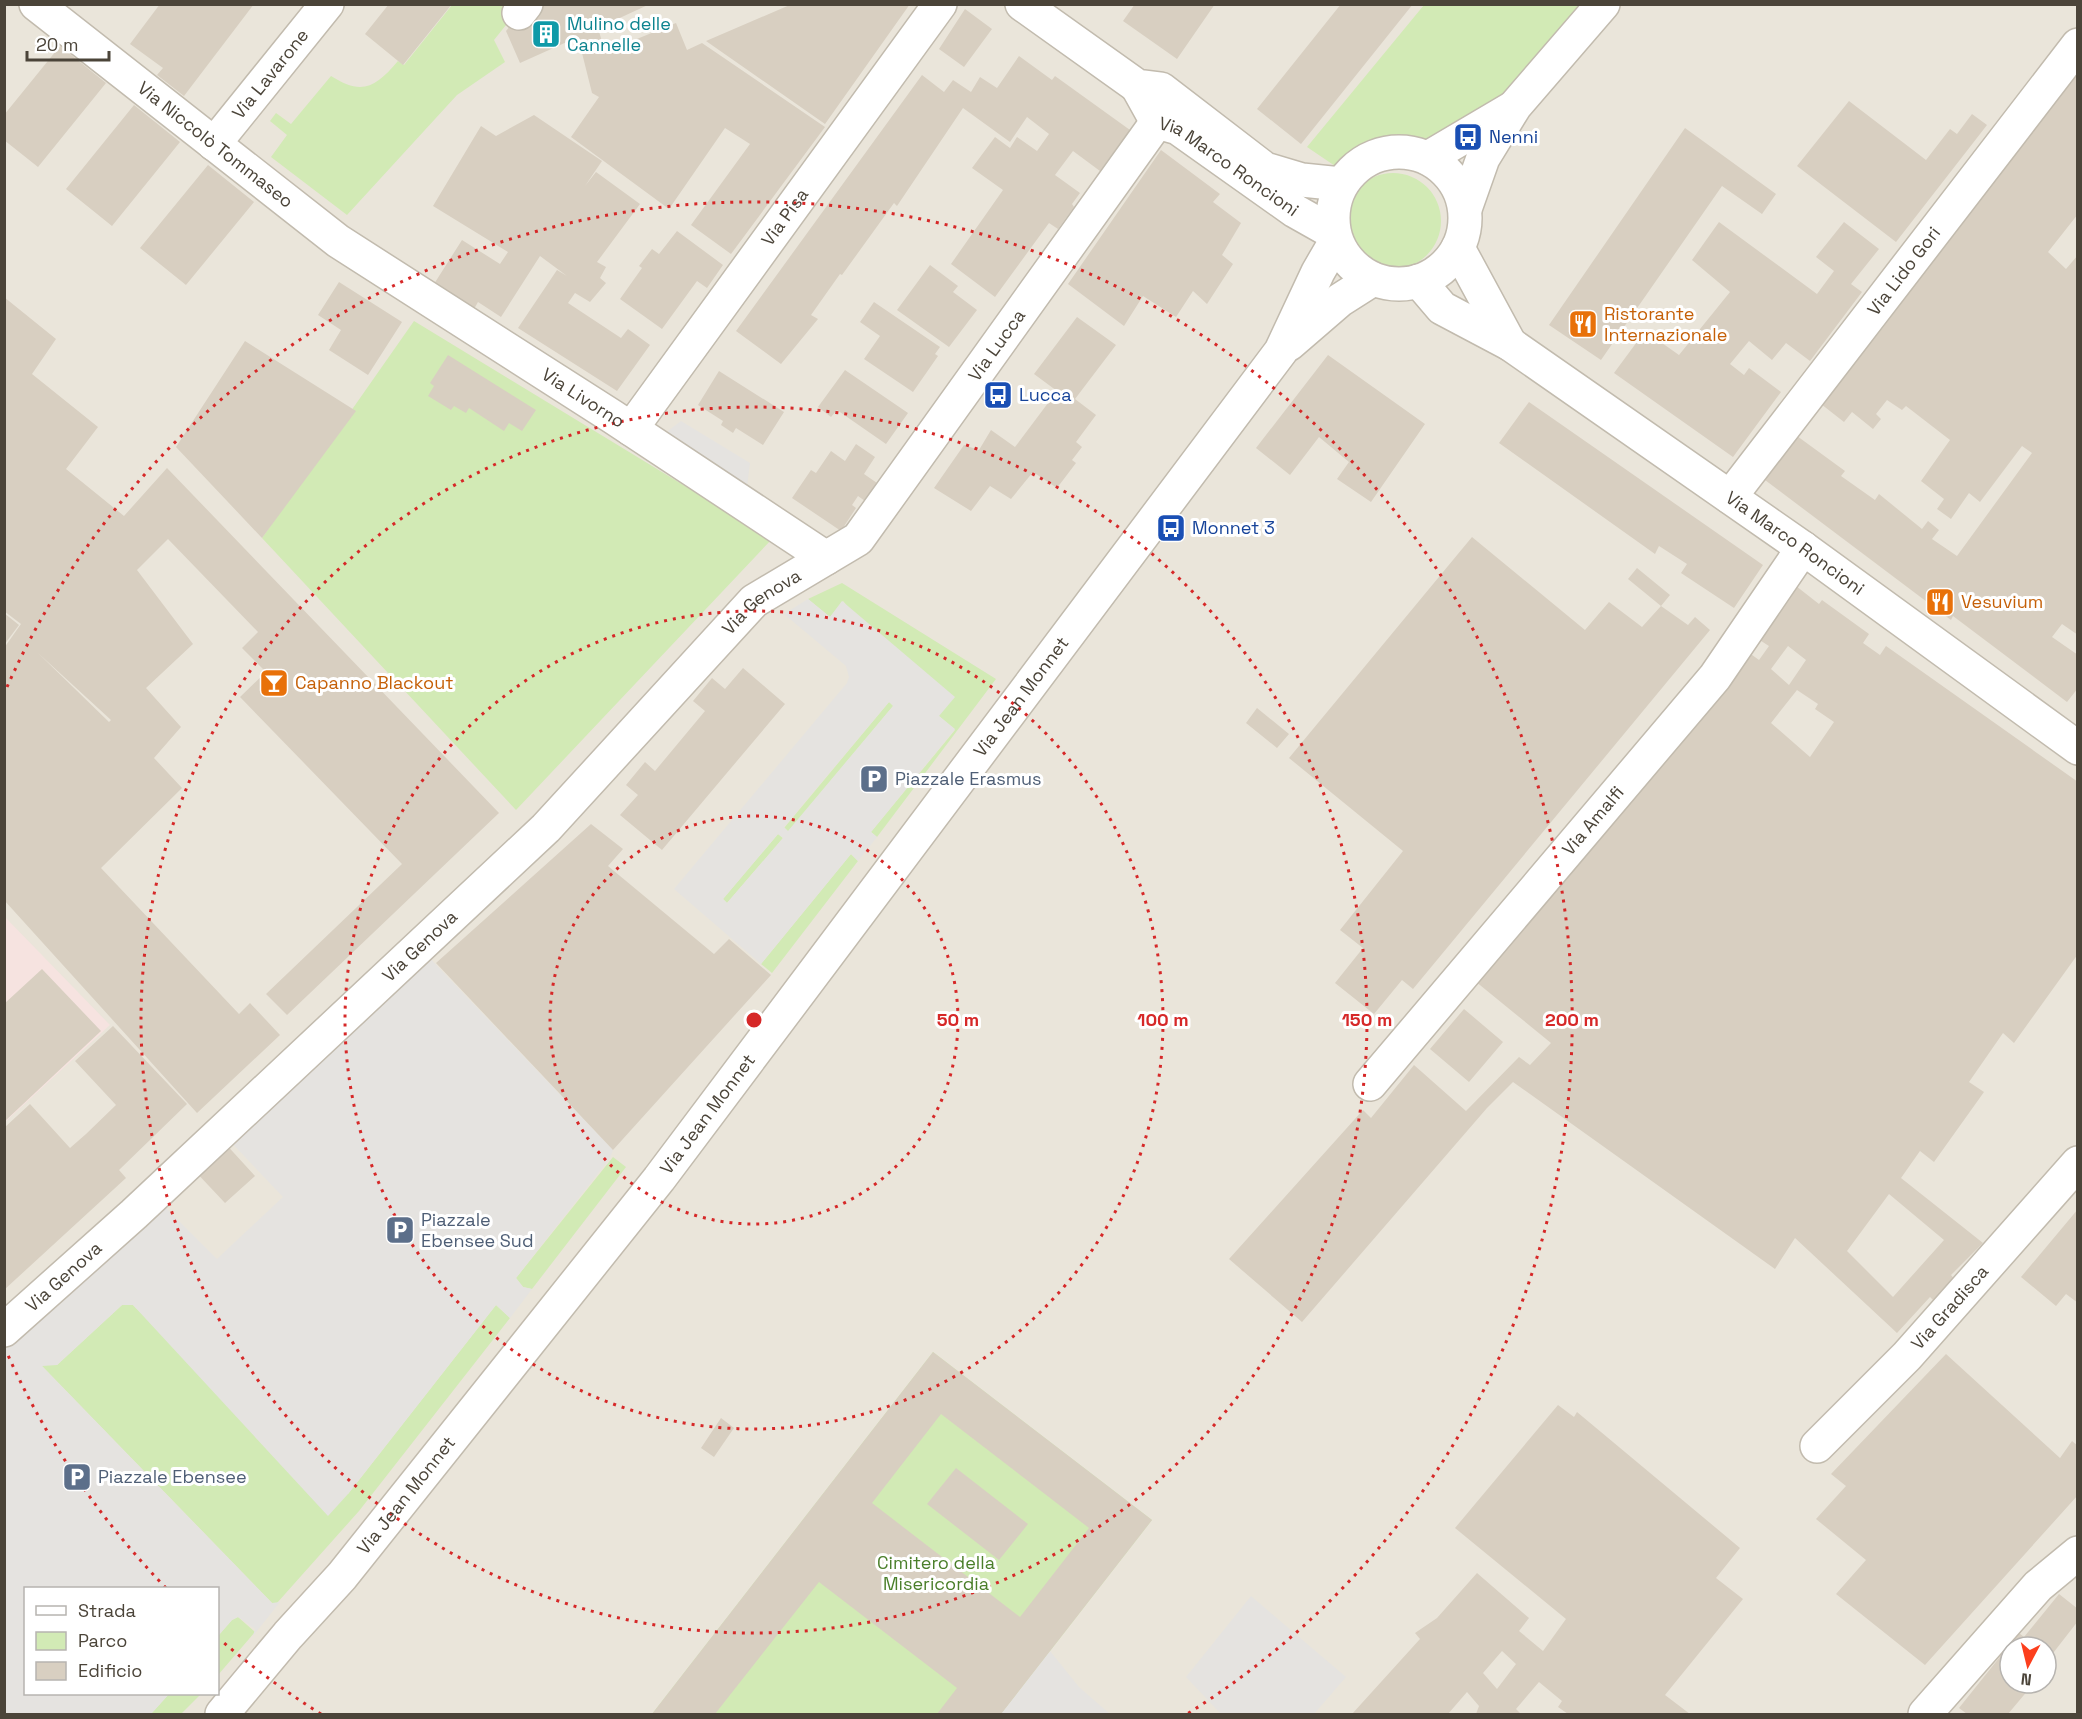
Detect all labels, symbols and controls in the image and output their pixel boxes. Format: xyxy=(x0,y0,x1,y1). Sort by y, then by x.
place label: Mulino delle Cannelle xyxy=(567,12,671,56)
building icon: Mulino delle Cannelle xyxy=(530,18,562,50)
scale bar xyxy=(27,24,110,62)
street label: Via Lavarone xyxy=(227,24,313,123)
text: 20 m xyxy=(36,33,79,56)
street label: Via Niccolò Tommaseo xyxy=(133,76,298,213)
street label: Via Marco Roncioni xyxy=(1156,111,1304,221)
bus stop icon: Nenni xyxy=(1452,121,1484,153)
place label: Nenni xyxy=(1489,125,1538,148)
street label: Via Pisa xyxy=(756,183,813,250)
street label: Via Lido Gori xyxy=(1862,222,1945,320)
place label: Ristorante Internazionale xyxy=(1604,302,1727,346)
street label: Via Lucca xyxy=(963,305,1030,386)
restaurant icon: Ristorante Internazionale xyxy=(1567,308,1599,340)
street label: Via Livorno xyxy=(538,362,629,433)
bus stop icon: Lucca xyxy=(982,379,1014,411)
place label: Lucca xyxy=(1019,383,1072,406)
street label: Via Marco Roncioni xyxy=(1721,486,1869,600)
bus stop icon: Monnet 3 xyxy=(1155,512,1187,544)
place label: Monnet 3 xyxy=(1192,516,1275,539)
street label: Via Genova xyxy=(717,564,805,639)
restaurant icon: Vesuvium xyxy=(1924,586,1956,618)
place label: Vesuvium xyxy=(1961,590,2043,613)
street label: Via Jean Monnet xyxy=(968,632,1074,761)
bar icon: Capanno Blackout xyxy=(258,667,290,699)
place label: Capanno Blackout xyxy=(295,671,453,694)
parking icon: Piazzale Erasmus xyxy=(858,763,890,795)
place label: Piazzale Erasmus xyxy=(895,767,1042,790)
street label: Via Amalfi xyxy=(1557,781,1629,860)
street label: Via Genova xyxy=(377,905,462,987)
text: 50 m xyxy=(937,1008,979,1031)
text: 100 m xyxy=(1137,1008,1189,1031)
text: 150 m xyxy=(1342,1008,1392,1031)
text: 200 m xyxy=(1545,1008,1599,1031)
centre of rings xyxy=(744,1010,764,1030)
street label: Via Jean Monnet xyxy=(655,1049,760,1179)
place label: Piazzale Ebensee Sud xyxy=(421,1208,533,1252)
parking icon: Piazzale Ebensee Sud xyxy=(384,1214,416,1246)
street label: Via Genova xyxy=(20,1236,106,1316)
street label: Via Gradisca xyxy=(1906,1260,1993,1354)
street label: Via Jean Monnet xyxy=(352,1431,460,1559)
parking icon: Piazzale Ebensee xyxy=(61,1461,93,1493)
place label: Piazzale Ebensee xyxy=(98,1465,247,1488)
park label: Cimitero della Misericordia xyxy=(877,1551,995,1595)
legend xyxy=(24,1587,219,1695)
text: Strada xyxy=(78,1599,136,1622)
text: Parco xyxy=(78,1629,127,1652)
north arrow xyxy=(1998,1635,2058,1695)
text: Edificio xyxy=(78,1659,142,1682)
text: N xyxy=(2020,1668,2033,1690)

